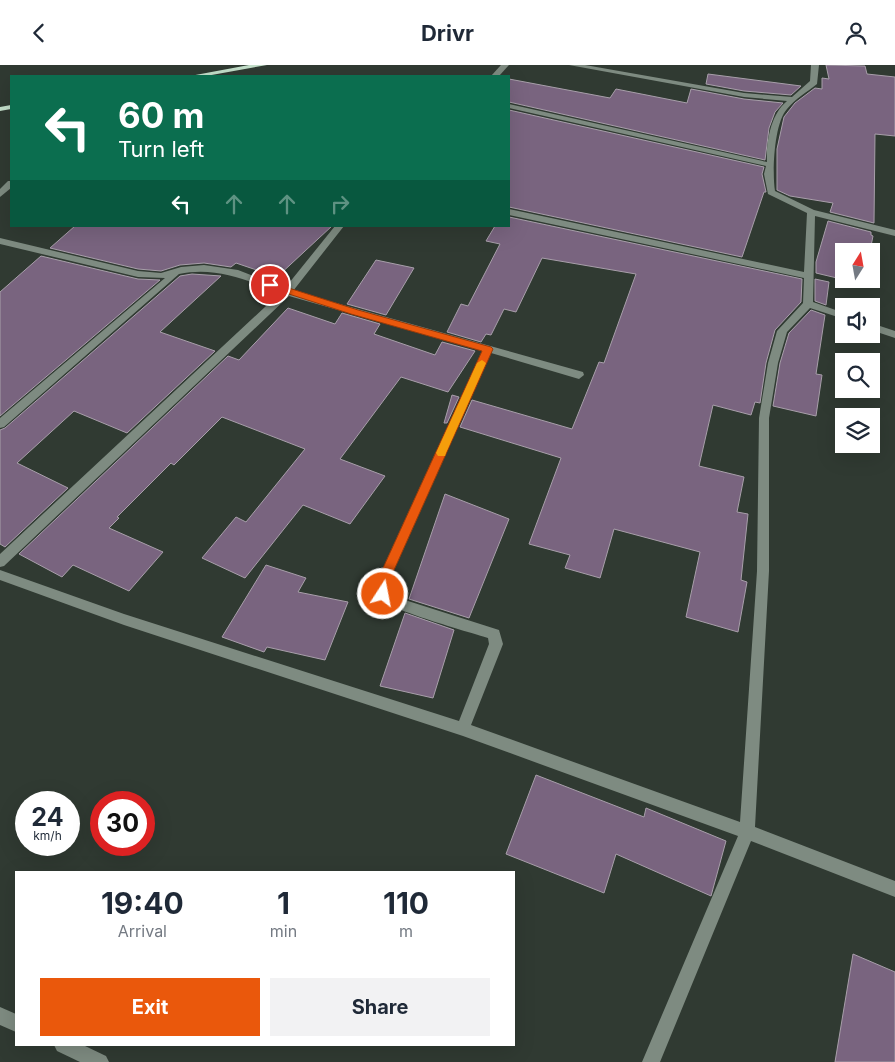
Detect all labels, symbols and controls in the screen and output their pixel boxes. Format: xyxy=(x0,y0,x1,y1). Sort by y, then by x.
icon: back xyxy=(25,19,53,47)
icon: person xyxy=(842,19,870,47)
text: Drivr xyxy=(421,20,474,46)
text: 60 m xyxy=(118,94,205,136)
icon: left xyxy=(35,95,100,160)
text: Turn left xyxy=(118,136,204,162)
icon: left xyxy=(167,190,195,218)
icon: ahead xyxy=(220,190,248,218)
icon: ahead xyxy=(273,190,301,218)
icon: right xyxy=(326,190,354,218)
north arrow xyxy=(835,243,880,287)
map controls xyxy=(835,243,880,453)
pin xyxy=(249,264,291,306)
icon: arrive xyxy=(256,271,284,299)
button: sound xyxy=(835,298,880,343)
button: search xyxy=(835,353,880,398)
button: layers xyxy=(835,408,880,453)
position arrow xyxy=(356,567,408,619)
speed limit sign: 30 xyxy=(90,791,155,856)
text: 24 xyxy=(31,802,64,832)
text: km/h xyxy=(33,828,62,843)
text: 19:40 xyxy=(101,885,184,921)
text: 1 xyxy=(277,885,290,921)
text: 110 xyxy=(383,885,429,921)
text: Arrival xyxy=(118,921,167,941)
text: min xyxy=(270,921,297,941)
text: m xyxy=(399,921,413,941)
button: Exit xyxy=(40,978,260,1036)
button: Share xyxy=(270,978,490,1036)

